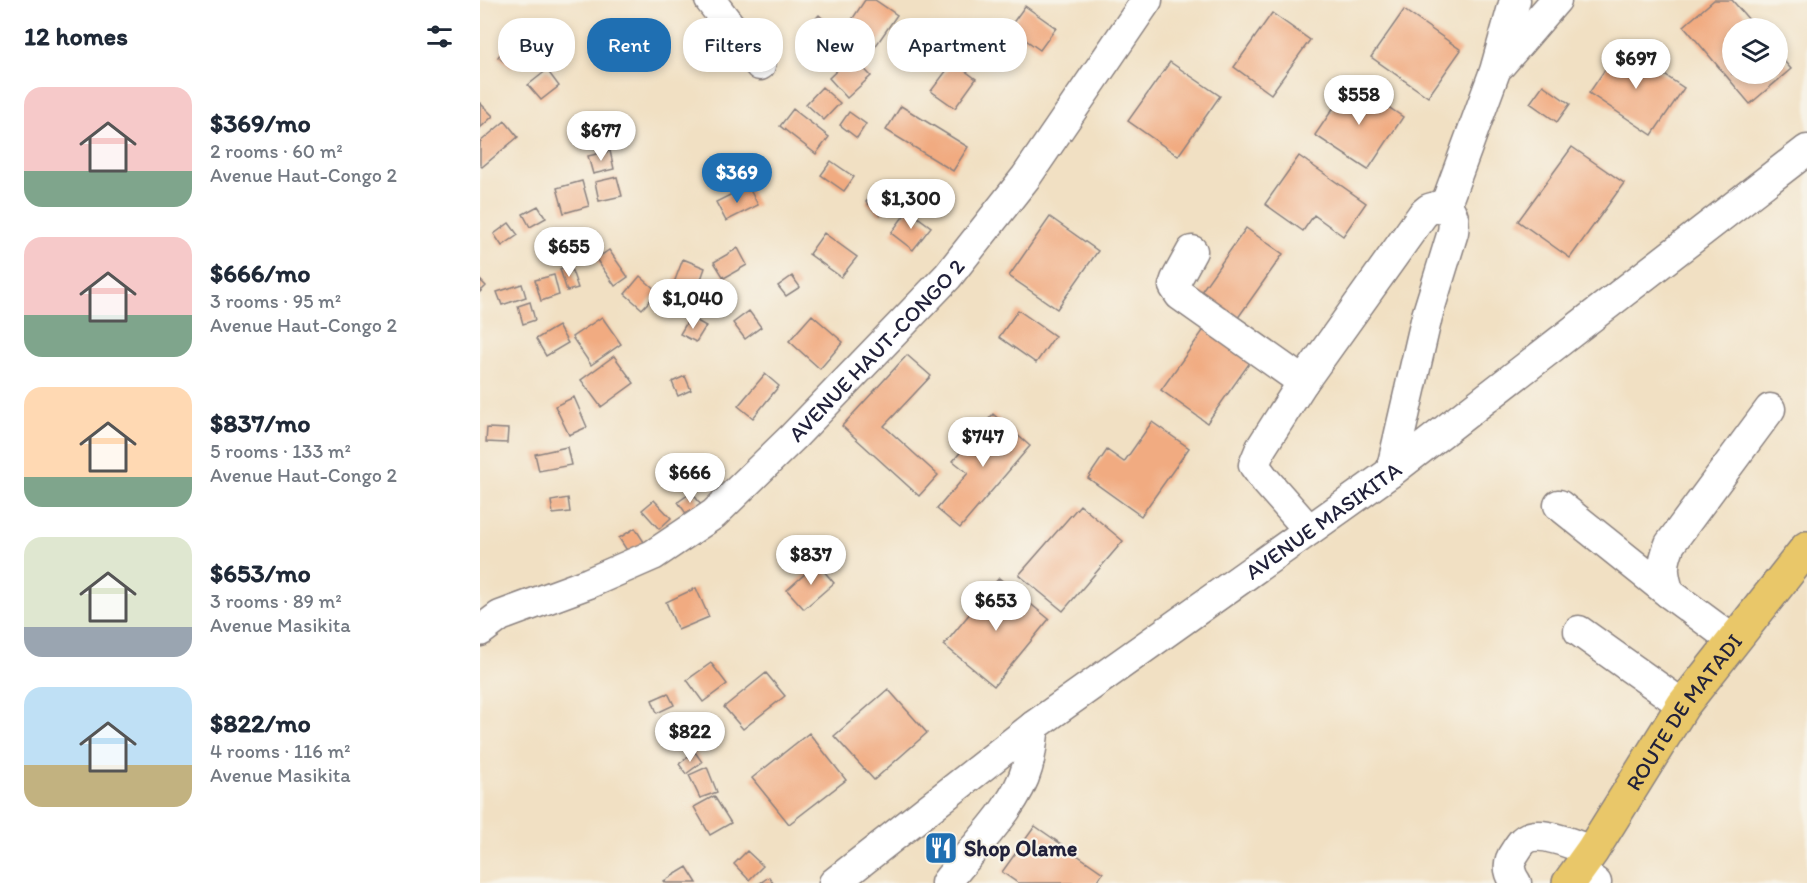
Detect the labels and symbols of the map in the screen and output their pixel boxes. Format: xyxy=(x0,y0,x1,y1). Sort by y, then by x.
pin: $697 xyxy=(1600,39,1672,90)
pin: $558 xyxy=(1323,75,1395,126)
pin: $677 xyxy=(565,111,637,162)
pin: $369 xyxy=(701,153,773,204)
pin: $1,300 xyxy=(862,179,960,230)
pin: $655 xyxy=(533,227,605,278)
street label: AVENUE HAUT-CONGO 2 xyxy=(783,253,970,447)
pin: $1,040 xyxy=(644,279,742,330)
pin: $747 xyxy=(947,417,1019,468)
pin: $666 xyxy=(654,453,726,504)
street label: AVENUE MASIKITA xyxy=(1240,456,1407,585)
pin: $837 xyxy=(775,535,847,586)
pin: $653 xyxy=(960,581,1032,632)
street label: ROUTE DE MATADI xyxy=(1620,628,1748,796)
pin: $822 xyxy=(654,712,726,763)
restaurant icon: Shop Olame xyxy=(923,830,959,866)
place label: Shop Olame xyxy=(964,835,1078,862)

